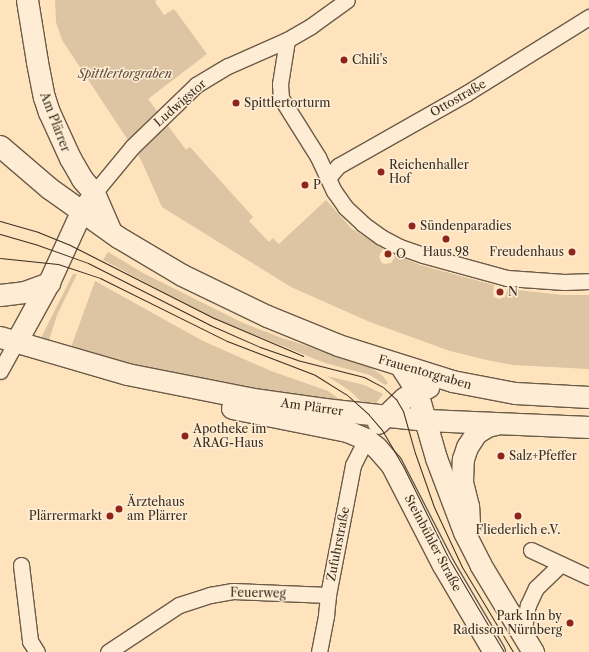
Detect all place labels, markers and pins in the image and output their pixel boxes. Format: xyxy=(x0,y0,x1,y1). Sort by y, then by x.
place label: Chili's xyxy=(352,53,387,67)
marker: Chili's xyxy=(339,55,349,65)
place label: Spittlertorturm xyxy=(244,96,331,110)
marker: Spittlertorturm xyxy=(231,98,241,108)
place label: Reichenhaller Hof xyxy=(389,158,469,186)
marker: Reichenhaller Hof xyxy=(376,167,386,177)
place label: P xyxy=(313,178,321,192)
marker: P xyxy=(300,180,310,190)
place label: Sündenparadies xyxy=(420,219,511,233)
marker: Sündenparadies xyxy=(407,221,417,231)
marker: Haus 98 xyxy=(441,234,451,244)
place label: Haus 98 xyxy=(423,245,469,259)
place label: Freudenhaus xyxy=(489,245,564,259)
place label: O xyxy=(396,247,406,261)
marker: Freudenhaus xyxy=(567,247,577,257)
marker: O xyxy=(383,249,393,259)
place label: N xyxy=(508,285,518,299)
marker: N xyxy=(495,287,505,297)
place label: Apotheke im ARAG-Haus xyxy=(193,422,266,450)
marker: Apotheke im ARAG-Haus xyxy=(180,431,190,441)
place label: Salz+Pfeffer xyxy=(509,449,577,463)
marker: Salz+Pfeffer xyxy=(496,451,506,461)
place label: Ärztehaus am Plärrer xyxy=(127,495,187,523)
marker: Ärztehaus am Plärrer xyxy=(114,504,124,514)
place label: Plärrermarkt xyxy=(29,509,102,523)
marker: Plärrermarkt xyxy=(105,511,115,521)
marker: Fliederlich e.V. xyxy=(513,511,523,521)
place label: Fliederlich e.V. xyxy=(476,523,560,537)
place label: Park Inn by Radisson Nürnberg xyxy=(453,609,562,637)
marker: Park Inn by Radisson Nürnberg xyxy=(565,618,575,628)

